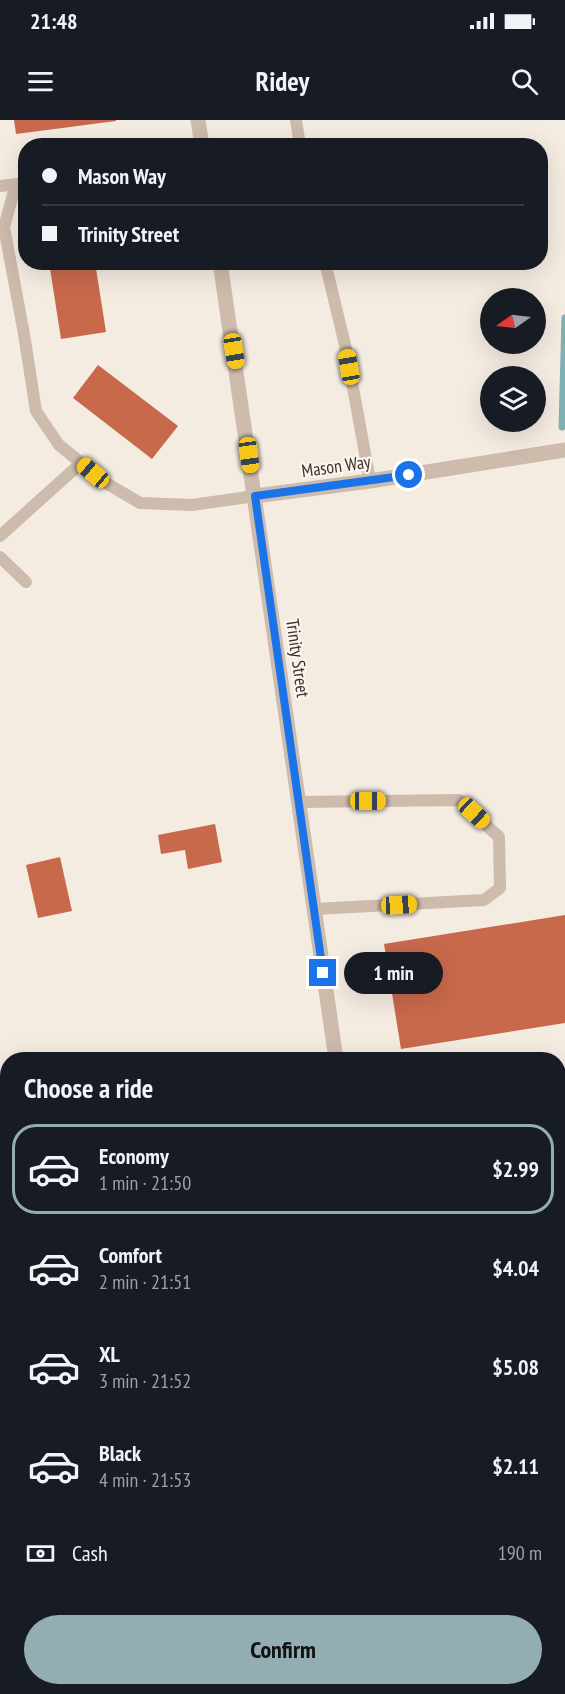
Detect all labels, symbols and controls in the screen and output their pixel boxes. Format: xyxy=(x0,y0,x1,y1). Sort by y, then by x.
text: 21:48 xyxy=(30,7,78,35)
text: Ridey xyxy=(256,64,309,98)
icon: menu xyxy=(24,65,57,98)
icon: search xyxy=(508,65,541,98)
text: Mason Way xyxy=(78,162,166,190)
text: Trinity Street xyxy=(78,220,179,248)
north arrow xyxy=(480,288,546,354)
map controls xyxy=(480,288,546,432)
car xyxy=(222,332,246,370)
car xyxy=(337,348,361,386)
button: layers xyxy=(480,366,546,432)
car xyxy=(238,436,260,474)
street label: Mason Way xyxy=(300,450,372,482)
car xyxy=(73,455,113,491)
route start xyxy=(395,461,422,488)
street label: Trinity Street xyxy=(281,617,315,699)
car xyxy=(350,792,386,810)
car xyxy=(455,794,493,832)
car xyxy=(381,895,417,915)
callout: 1 min xyxy=(344,952,443,994)
route end xyxy=(309,959,336,986)
text: 1 min xyxy=(373,960,414,986)
text: Choose a ride xyxy=(24,1071,153,1105)
icon: car xyxy=(27,1142,81,1196)
text: Economy xyxy=(99,1142,169,1170)
text: $2.99 xyxy=(492,1155,539,1183)
text: 1 min · 21:50 xyxy=(99,1170,191,1196)
icon: car xyxy=(27,1241,81,1295)
text: Comfort xyxy=(99,1241,162,1269)
text: $4.04 xyxy=(492,1254,539,1282)
text: 2 min · 21:51 xyxy=(99,1269,191,1295)
icon: car xyxy=(27,1340,81,1394)
text: XL xyxy=(99,1340,120,1368)
text: $5.08 xyxy=(492,1353,539,1381)
text: 3 min · 21:52 xyxy=(99,1368,191,1394)
icon: car xyxy=(27,1439,81,1493)
text: Black xyxy=(99,1439,141,1467)
text: $2.11 xyxy=(492,1452,539,1480)
text: 4 min · 21:53 xyxy=(99,1467,191,1493)
icon: cash xyxy=(24,1537,57,1570)
text: Cash xyxy=(72,1539,108,1567)
text: 190 m xyxy=(498,1540,542,1566)
button: Confirm xyxy=(24,1615,542,1684)

